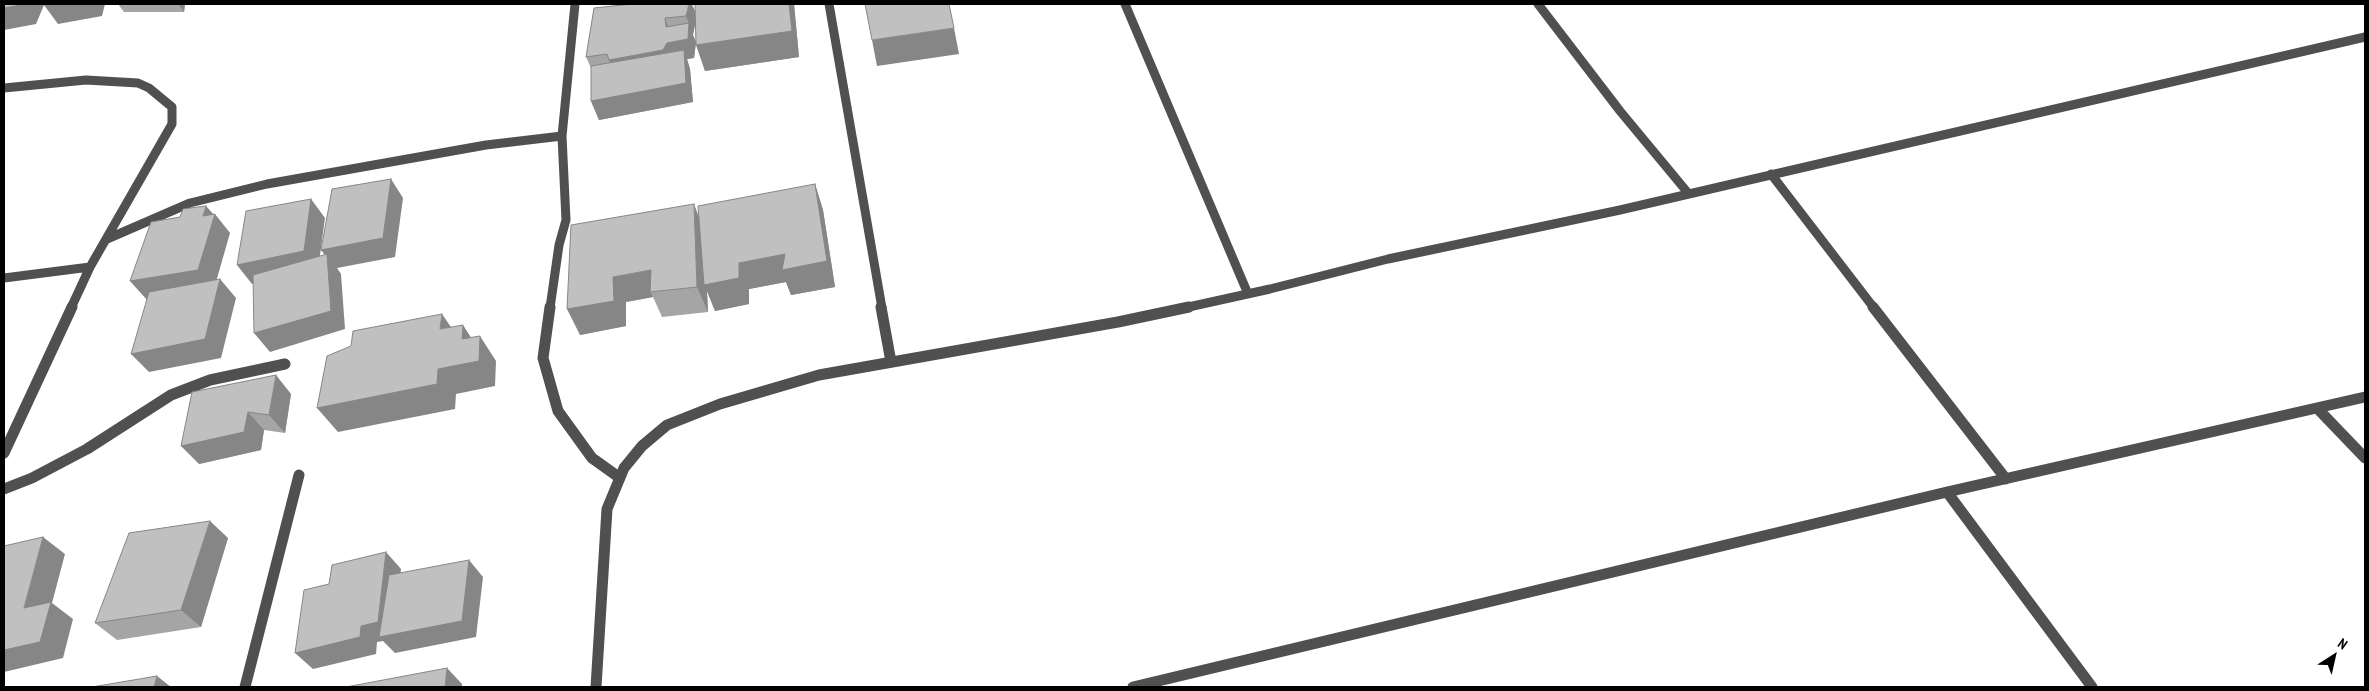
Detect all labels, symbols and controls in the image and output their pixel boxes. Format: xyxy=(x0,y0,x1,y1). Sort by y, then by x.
north arrow xyxy=(2309,631,2359,681)
text: N xyxy=(2334,634,2351,653)

